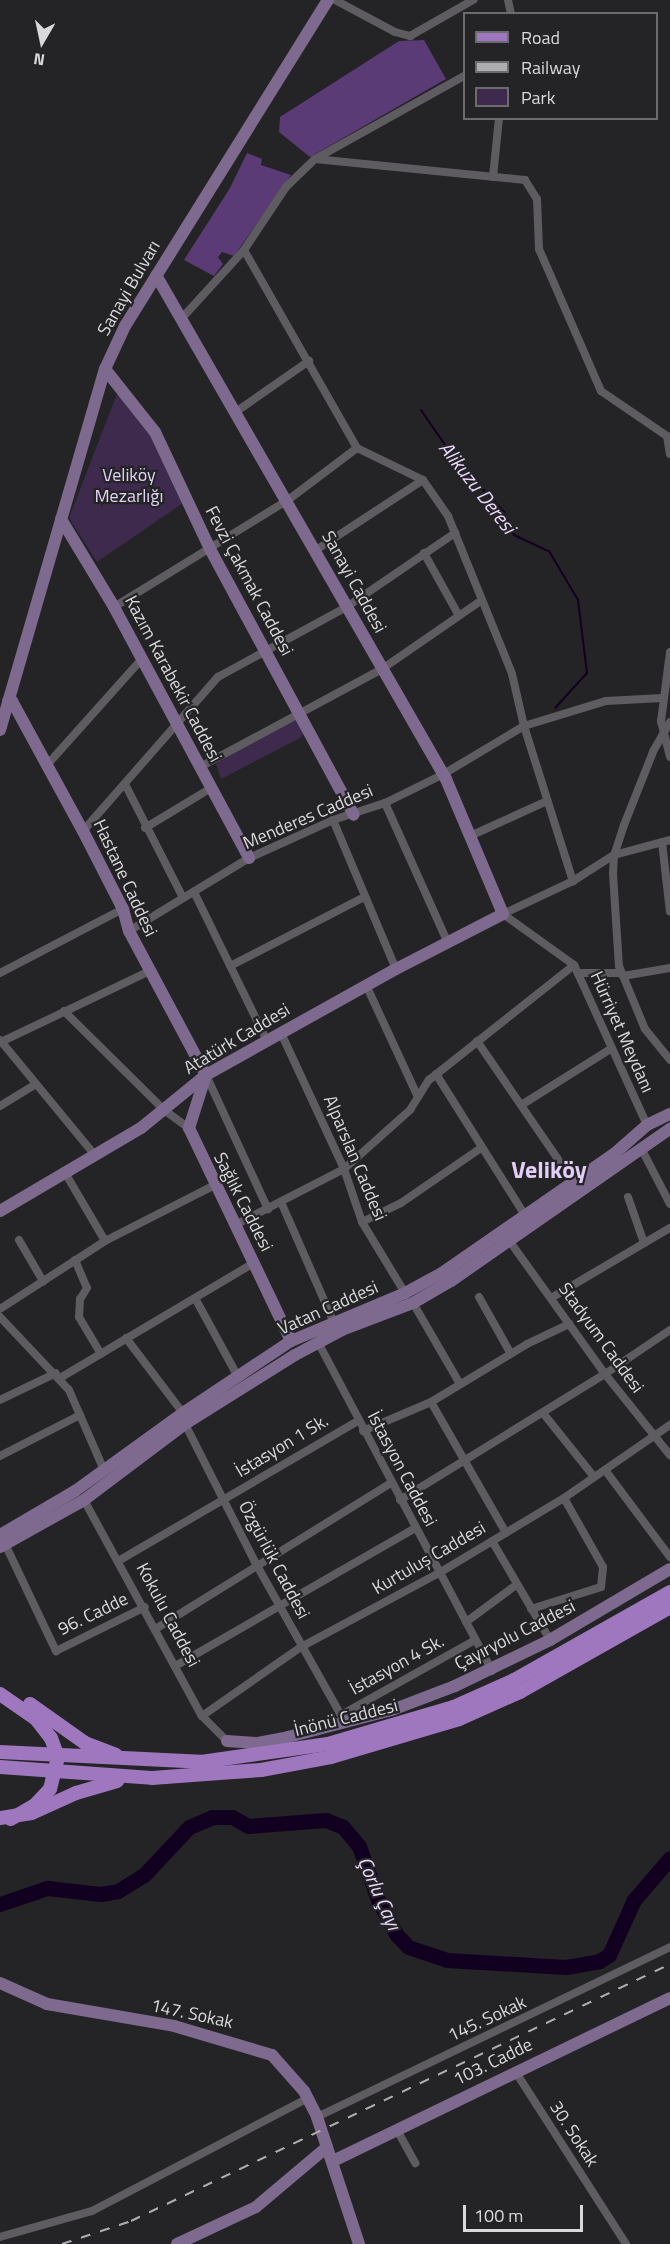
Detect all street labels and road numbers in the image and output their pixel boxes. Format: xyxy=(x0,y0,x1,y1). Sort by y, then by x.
street label: Sanayi Bulvarı xyxy=(93,236,165,340)
street label: Fevzi Çakmak Caddesi xyxy=(200,503,298,659)
street label: Sanayi Caddesi xyxy=(317,527,391,637)
street label: Kazım Karabekir Caddesi xyxy=(120,592,226,766)
street label: Menderes Caddesi xyxy=(240,780,376,854)
street label: Hastane Caddesi xyxy=(88,816,162,940)
street label: Hürriyet Meydanı xyxy=(586,968,658,1096)
street label: Atatürk Caddesi xyxy=(180,999,294,1079)
street label: Alparslan Caddesi xyxy=(319,1092,391,1224)
street label: Sağlık Caddesi xyxy=(209,1149,277,1255)
street label: Vatan Caddesi xyxy=(275,1276,381,1340)
street label: Stadyum Caddesi xyxy=(554,1279,648,1397)
street label: İstasyon Caddesi xyxy=(363,1408,441,1530)
street label: İstasyon 1 Sk. xyxy=(232,1410,332,1482)
street label: Özgürlük Caddesi xyxy=(234,1497,314,1623)
street label: Kurtuluş Caddesi xyxy=(369,1517,489,1599)
street label: Kokulu Caddesi xyxy=(132,1559,204,1671)
street label: 96. Cadde xyxy=(55,1588,131,1640)
street label: Çayıryolu Caddesi xyxy=(451,1595,579,1675)
street label: İstasyon 4 Sk. xyxy=(346,1630,448,1700)
street label: İnönü Caddesi xyxy=(292,1695,400,1741)
street label: 145. Sokak xyxy=(445,1992,529,2046)
street label: 147. Sokak xyxy=(149,1995,235,2033)
street label: 103. Cadde xyxy=(450,2034,536,2090)
street label: 30. Sokak xyxy=(545,2097,603,2171)

